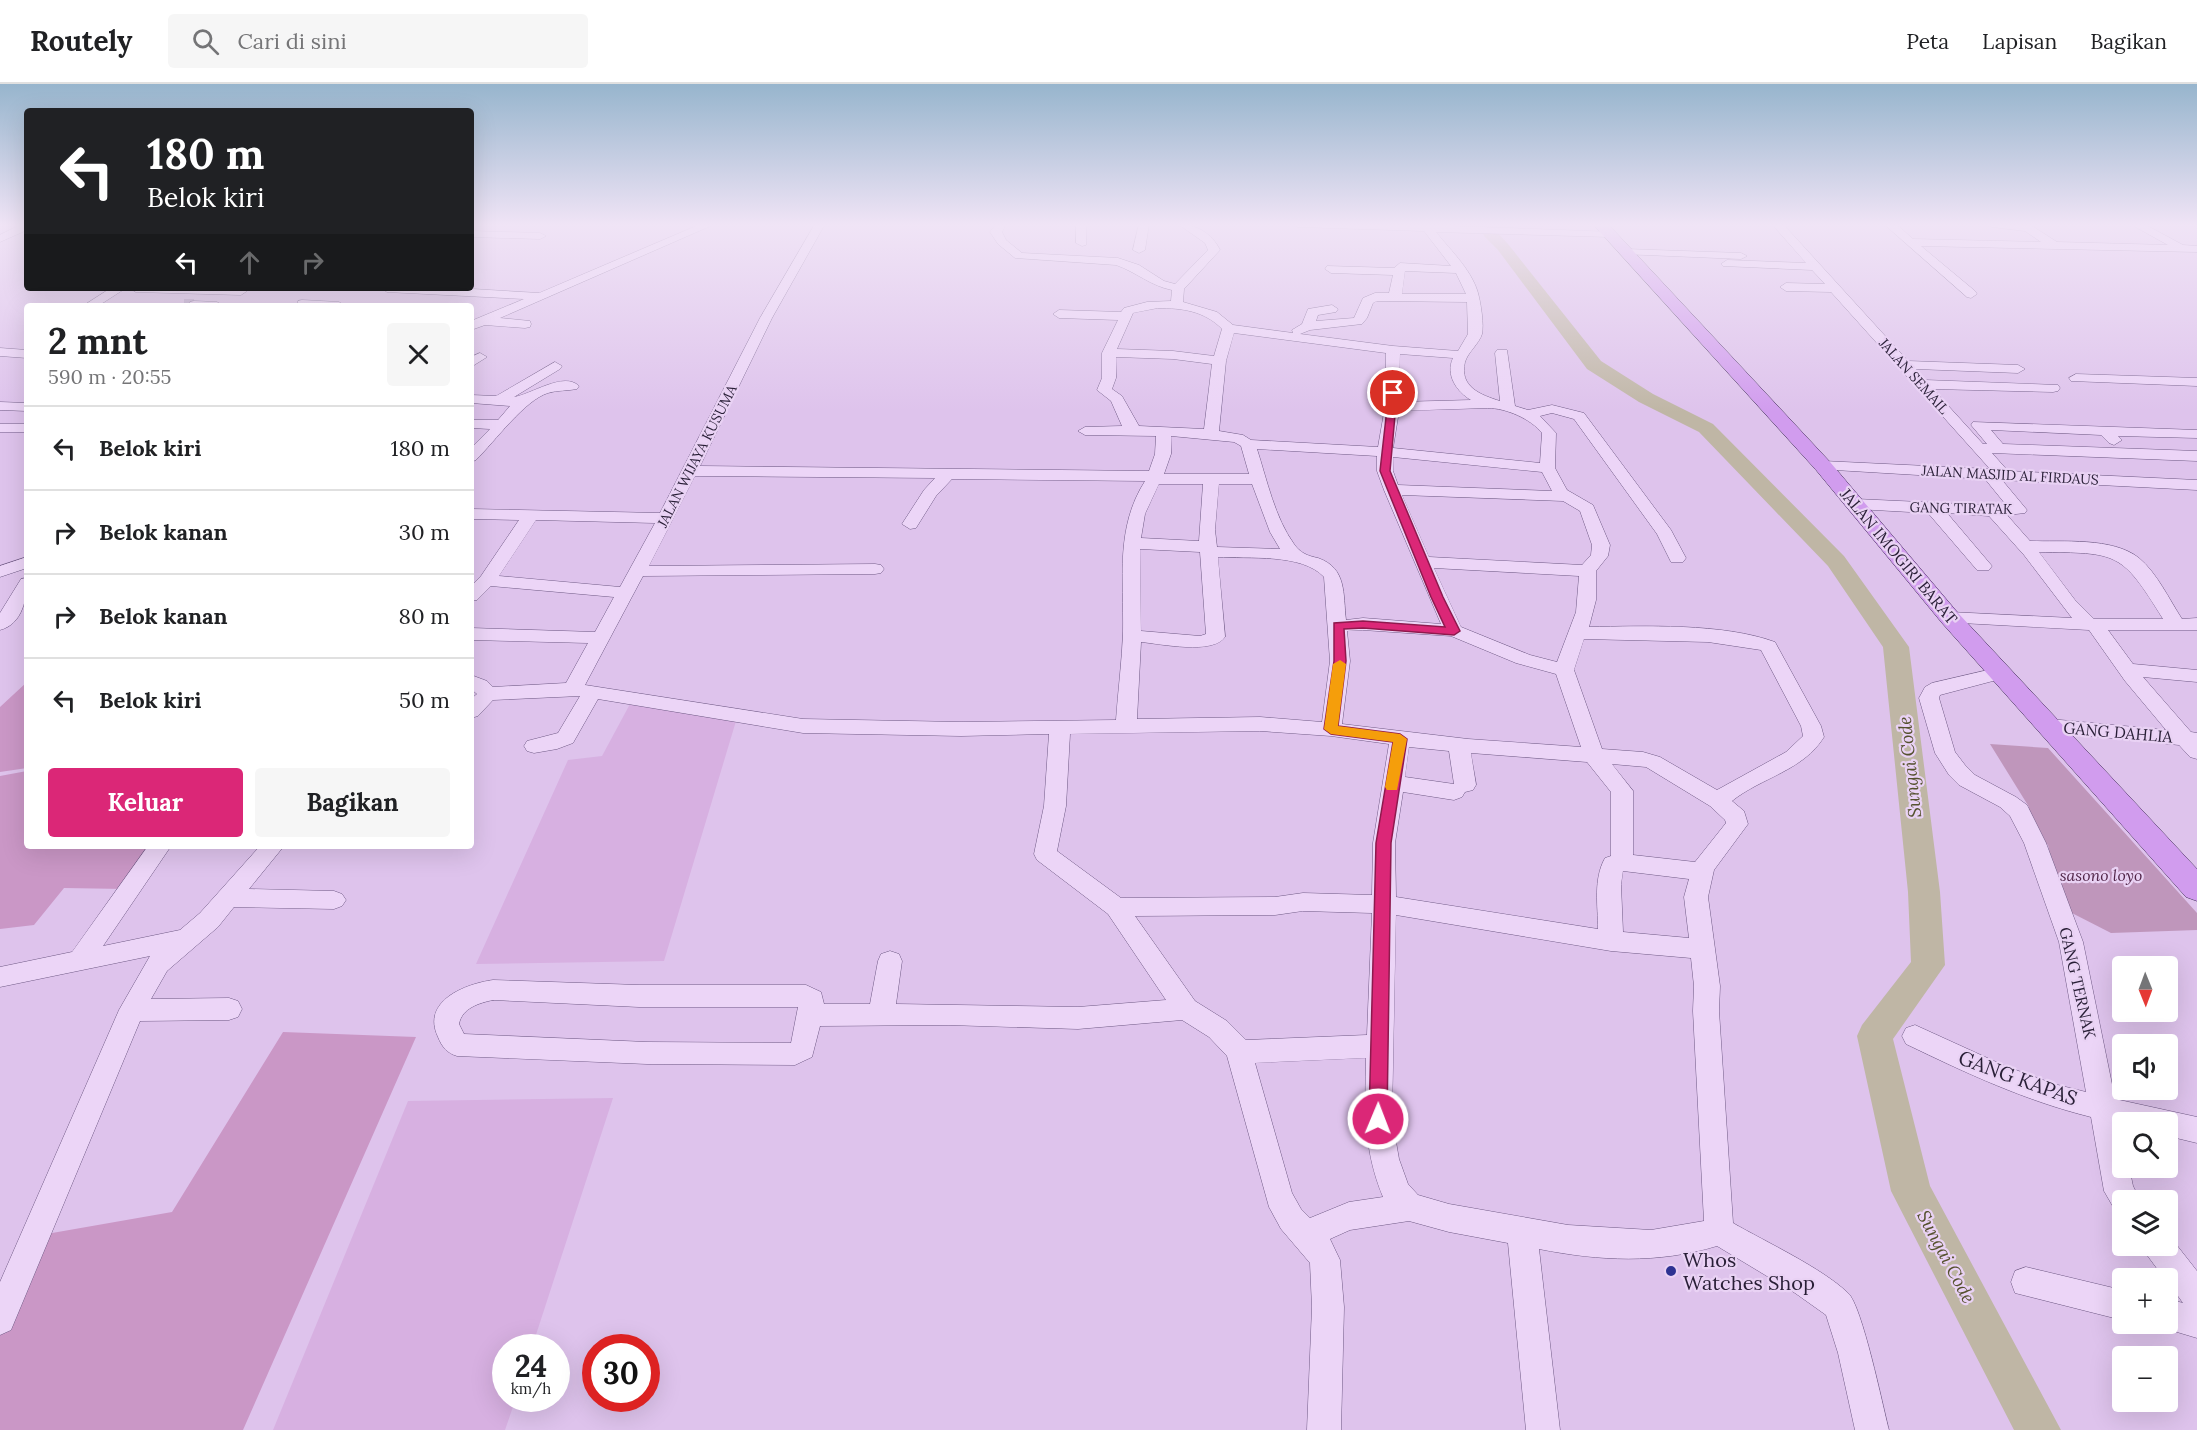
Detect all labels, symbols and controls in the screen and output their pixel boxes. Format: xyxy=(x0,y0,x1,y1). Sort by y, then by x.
search box xyxy=(168,14,588,68)
text: Routely xyxy=(30,23,132,59)
icon: search xyxy=(189,25,222,58)
text: Cari di sini xyxy=(237,27,347,55)
text: Peta xyxy=(1906,28,1949,55)
text: Lapisan xyxy=(1982,28,2057,55)
text: Bagikan xyxy=(2090,28,2167,55)
text: 180 m xyxy=(147,127,264,181)
icon: left xyxy=(48,132,126,210)
text: Belok kiri xyxy=(147,180,265,214)
icon: left xyxy=(170,246,203,279)
icon: ahead xyxy=(233,246,266,279)
icon: right xyxy=(296,246,329,279)
text: 2 mnt xyxy=(48,318,147,364)
button: close xyxy=(387,323,450,386)
street label: JALAN SEMAIL xyxy=(1874,334,1953,418)
text: 590 m · 20:55 xyxy=(48,364,172,389)
pin xyxy=(1367,367,1418,418)
icon: arrive xyxy=(1376,376,1409,409)
street label: JALAN WIJAYA KUSUMA xyxy=(653,381,741,531)
icon: left xyxy=(48,432,81,465)
text: Belok kiri xyxy=(99,434,201,462)
text: 180 m xyxy=(391,434,450,462)
street label: JALAN MASJID AL FIRDAUS xyxy=(1920,461,2099,489)
street label: JALAN IMOGIRI BARAT xyxy=(1836,483,1962,628)
street label: GANG TIRATAK xyxy=(1909,498,2013,518)
icon: right xyxy=(48,516,81,549)
text: Belok kanan xyxy=(99,518,228,546)
text: 30 m xyxy=(399,518,450,546)
icon: right xyxy=(48,600,81,633)
text: Belok kanan xyxy=(99,602,228,630)
text: 80 m xyxy=(399,602,450,630)
icon: left xyxy=(48,684,81,717)
text: Belok kiri xyxy=(99,686,201,714)
text: 50 m xyxy=(399,686,450,714)
water label: Sungai Code xyxy=(1893,715,1926,819)
street label: GANG DAHLIA xyxy=(2063,717,2174,747)
button: Keluar xyxy=(48,768,243,837)
button: Bagikan xyxy=(255,768,450,837)
park label: sasono loyo xyxy=(2060,865,2142,885)
street label: GANG TERNAK xyxy=(2055,925,2101,1041)
north arrow xyxy=(2112,956,2178,1022)
map controls xyxy=(2112,956,2178,1412)
button: sound xyxy=(2112,1034,2178,1100)
street label: GANG KAPAS xyxy=(1955,1044,2081,1111)
position arrow xyxy=(1346,1087,1410,1151)
button: search xyxy=(2112,1112,2178,1178)
button: layers xyxy=(2112,1190,2178,1256)
water label: Sungai Code xyxy=(1912,1206,1981,1307)
place label: Whos Watches Shop xyxy=(1683,1247,1815,1295)
marker: Whos Watches Shop xyxy=(1664,1264,1678,1278)
button: + xyxy=(2112,1268,2178,1334)
speed limit sign: 30 xyxy=(582,1334,660,1412)
button: − xyxy=(2112,1346,2178,1412)
text: 24 xyxy=(515,1347,547,1385)
text: km/h xyxy=(511,1379,551,1398)

